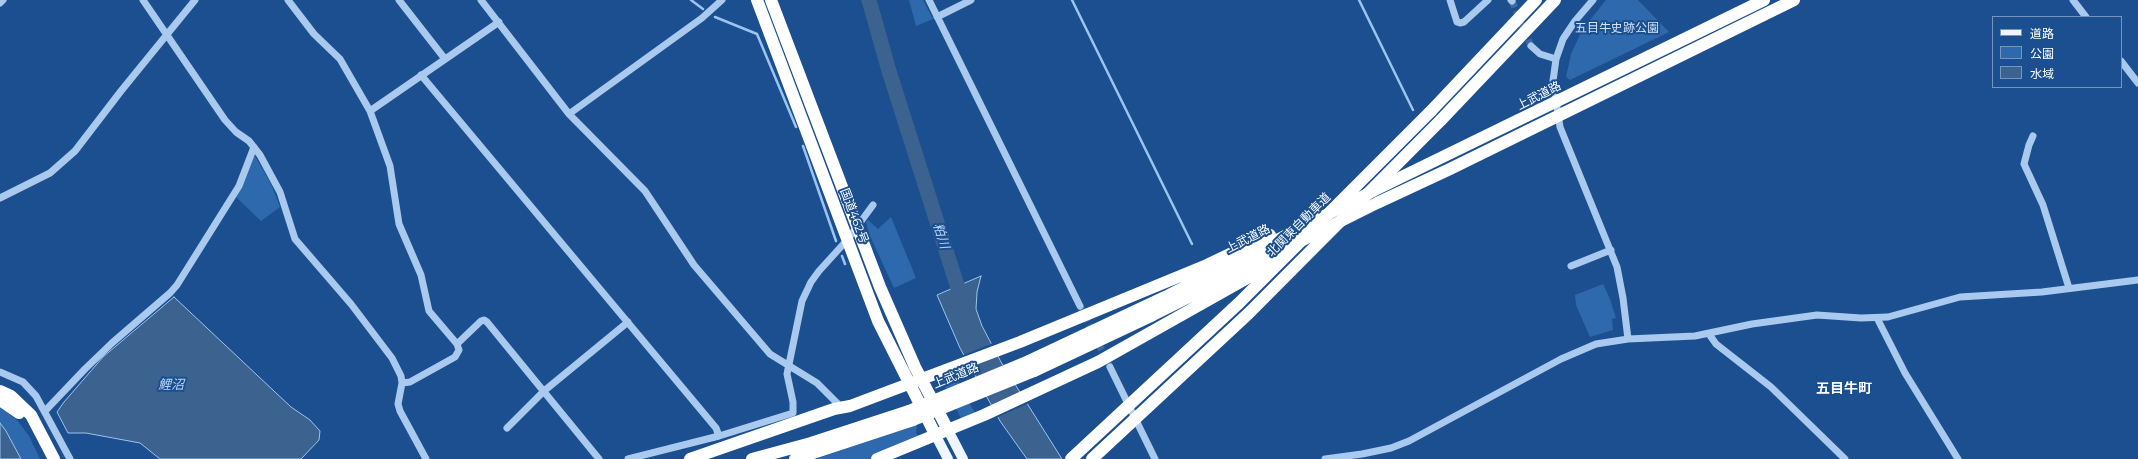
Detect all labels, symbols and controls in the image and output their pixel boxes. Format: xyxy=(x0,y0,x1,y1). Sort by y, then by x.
legend xyxy=(1992,16,2122,88)
park label: 五目牛史跡公園 xyxy=(1575,21,1659,35)
text: 道路 xyxy=(2030,26,2054,41)
text: 公園 xyxy=(2030,46,2054,61)
text: 水域 xyxy=(2030,66,2054,81)
street label: 上武道路 xyxy=(1514,79,1564,113)
street label: 国道462号 xyxy=(837,186,871,246)
street label: 北関東自動車道 xyxy=(1264,190,1334,260)
water label: 粕川 xyxy=(930,221,952,251)
street label: 上武道路 xyxy=(1223,222,1273,256)
street label: 上武道路 xyxy=(931,360,981,392)
water label: 鯉沼 xyxy=(158,377,184,393)
district label: 五目牛町 xyxy=(1816,381,1872,397)

